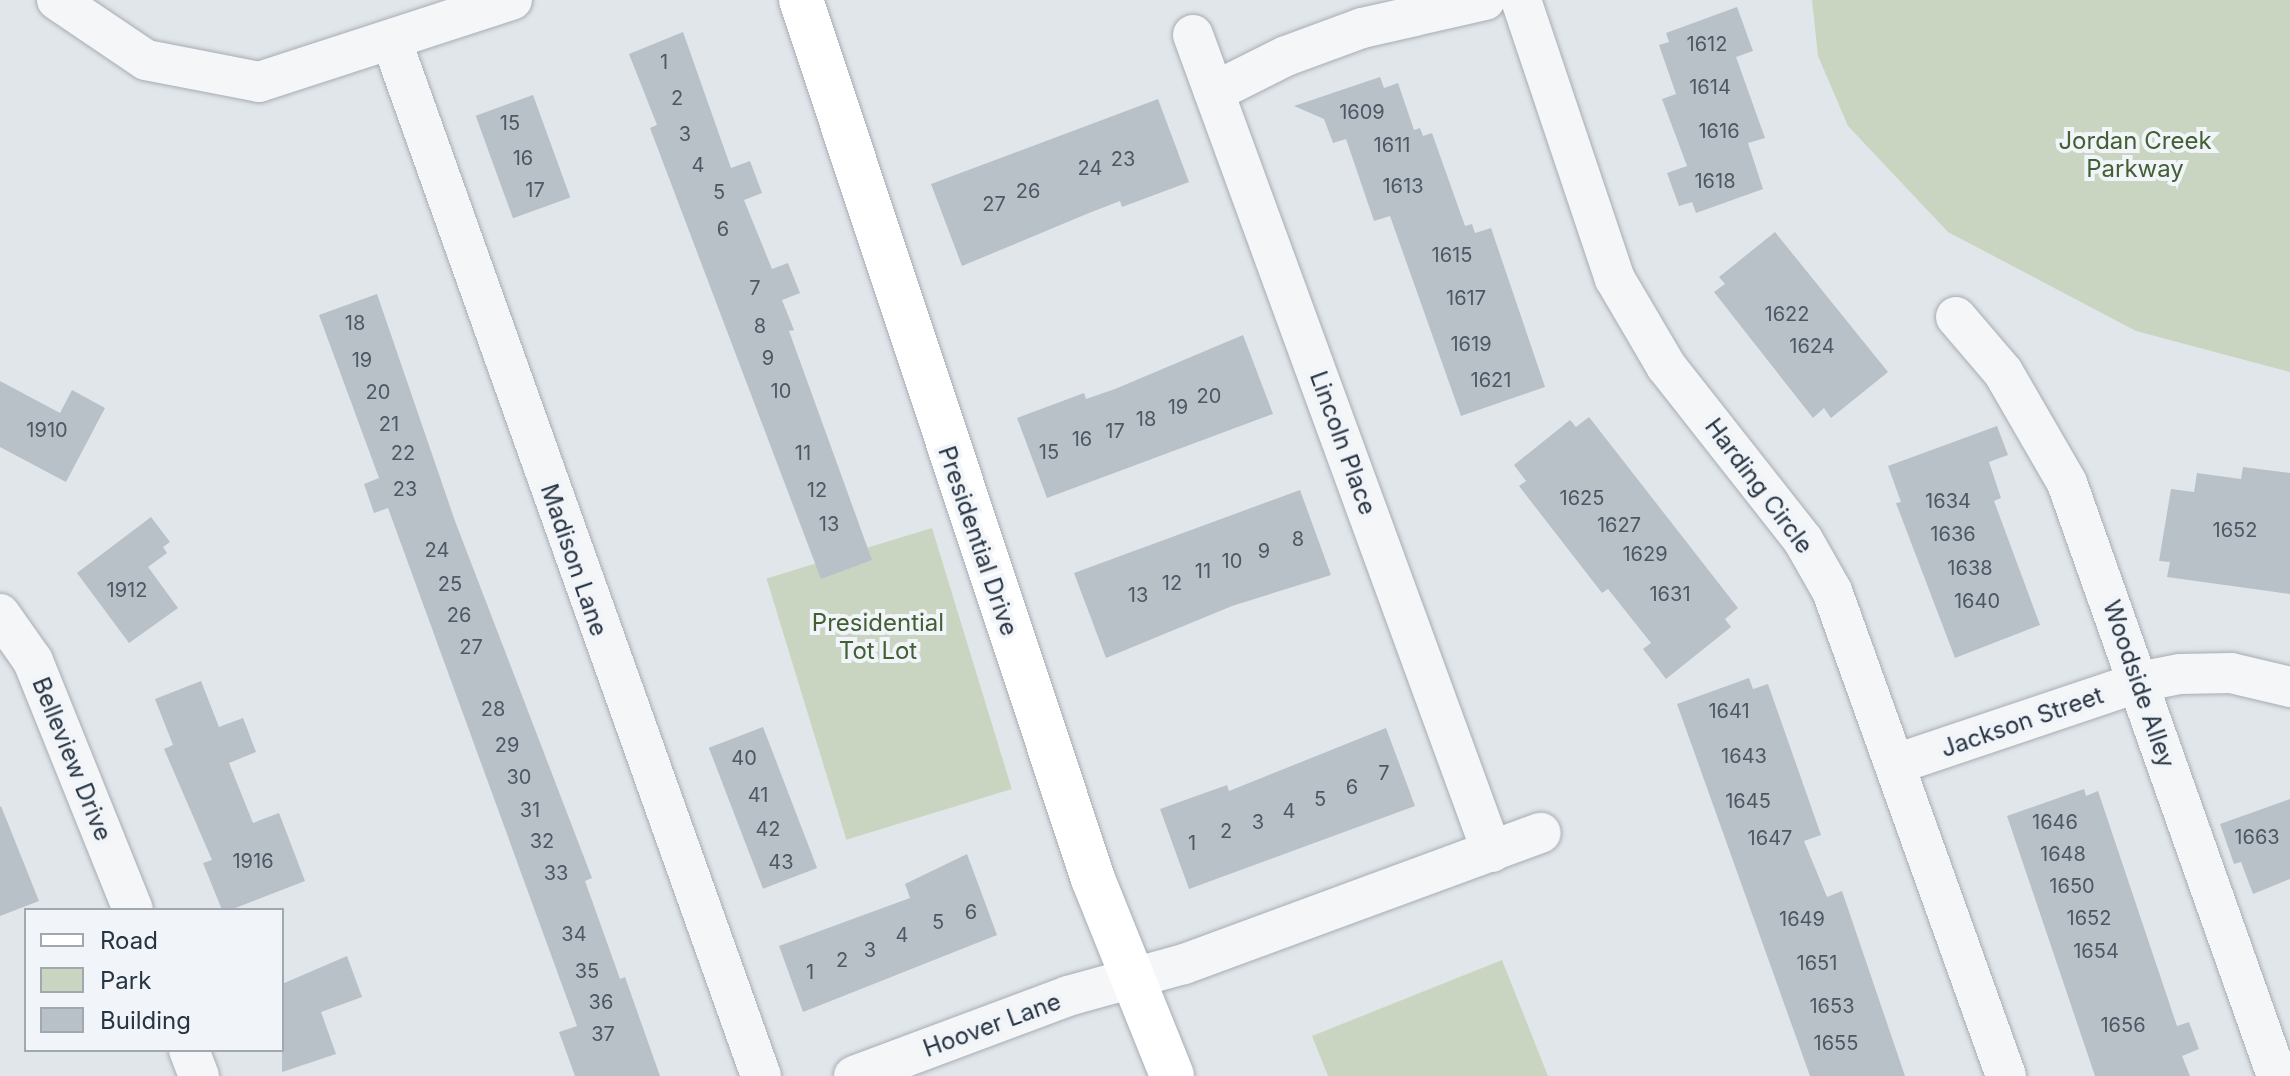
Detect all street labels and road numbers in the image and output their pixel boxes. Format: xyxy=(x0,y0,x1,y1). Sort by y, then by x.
street label: Lincoln Place xyxy=(1304,367,1382,519)
street label: Harding Circle xyxy=(1699,413,1819,559)
street label: Presidential Drive xyxy=(932,442,1024,640)
street label: Madison Lane xyxy=(535,480,613,640)
street label: Woodside Alley xyxy=(2097,597,2181,771)
street label: Belleview Drive xyxy=(26,673,118,845)
street label: Jackson Street xyxy=(1937,681,2107,763)
street label: Hoover Lane xyxy=(919,987,1065,1063)

